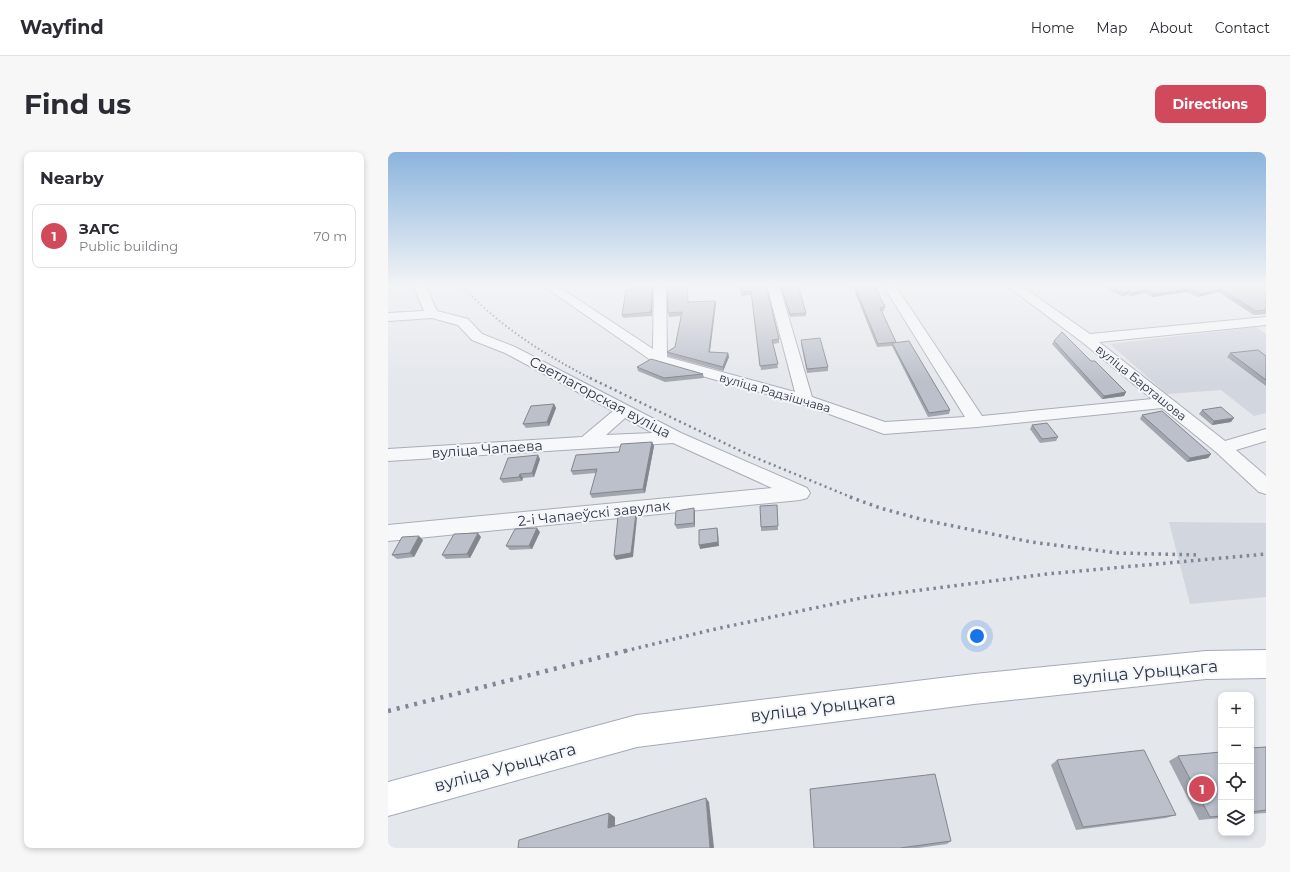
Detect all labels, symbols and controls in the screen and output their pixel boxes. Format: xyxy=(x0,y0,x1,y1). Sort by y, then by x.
text: Wayfind xyxy=(20,16,104,39)
text: Home xyxy=(1031,19,1074,37)
text: Map xyxy=(1096,19,1127,37)
text: About xyxy=(1149,19,1193,37)
text: Contact xyxy=(1215,19,1270,37)
button: Directions xyxy=(1155,85,1266,123)
text: Find us xyxy=(24,87,131,121)
text: Nearby xyxy=(40,168,104,188)
text: ЗАГС xyxy=(79,219,120,238)
text: 1 xyxy=(51,228,57,244)
text: 70 m xyxy=(314,228,347,244)
text: Public building xyxy=(79,238,178,254)
street label: вуліца Барташова xyxy=(1093,341,1190,424)
street label: Светлагорская вуліца xyxy=(526,352,674,442)
street label: вуліца Радзішчава xyxy=(718,369,833,416)
street label: вуліца Чапаева xyxy=(431,436,543,462)
street label: 2-і Чапаеўскі завулак xyxy=(517,496,671,530)
your location xyxy=(967,626,987,646)
street label: вуліца Урыцкага xyxy=(1071,656,1219,688)
street label: вуліца Урыцкага xyxy=(749,688,897,726)
map controls xyxy=(1218,692,1254,836)
button: + xyxy=(1218,692,1254,728)
button: − xyxy=(1218,728,1254,764)
street label: вуліца Урыцкага xyxy=(432,738,578,796)
button: locate xyxy=(1218,764,1254,800)
pin: 1 xyxy=(1189,774,1215,804)
button: layers xyxy=(1218,800,1254,836)

